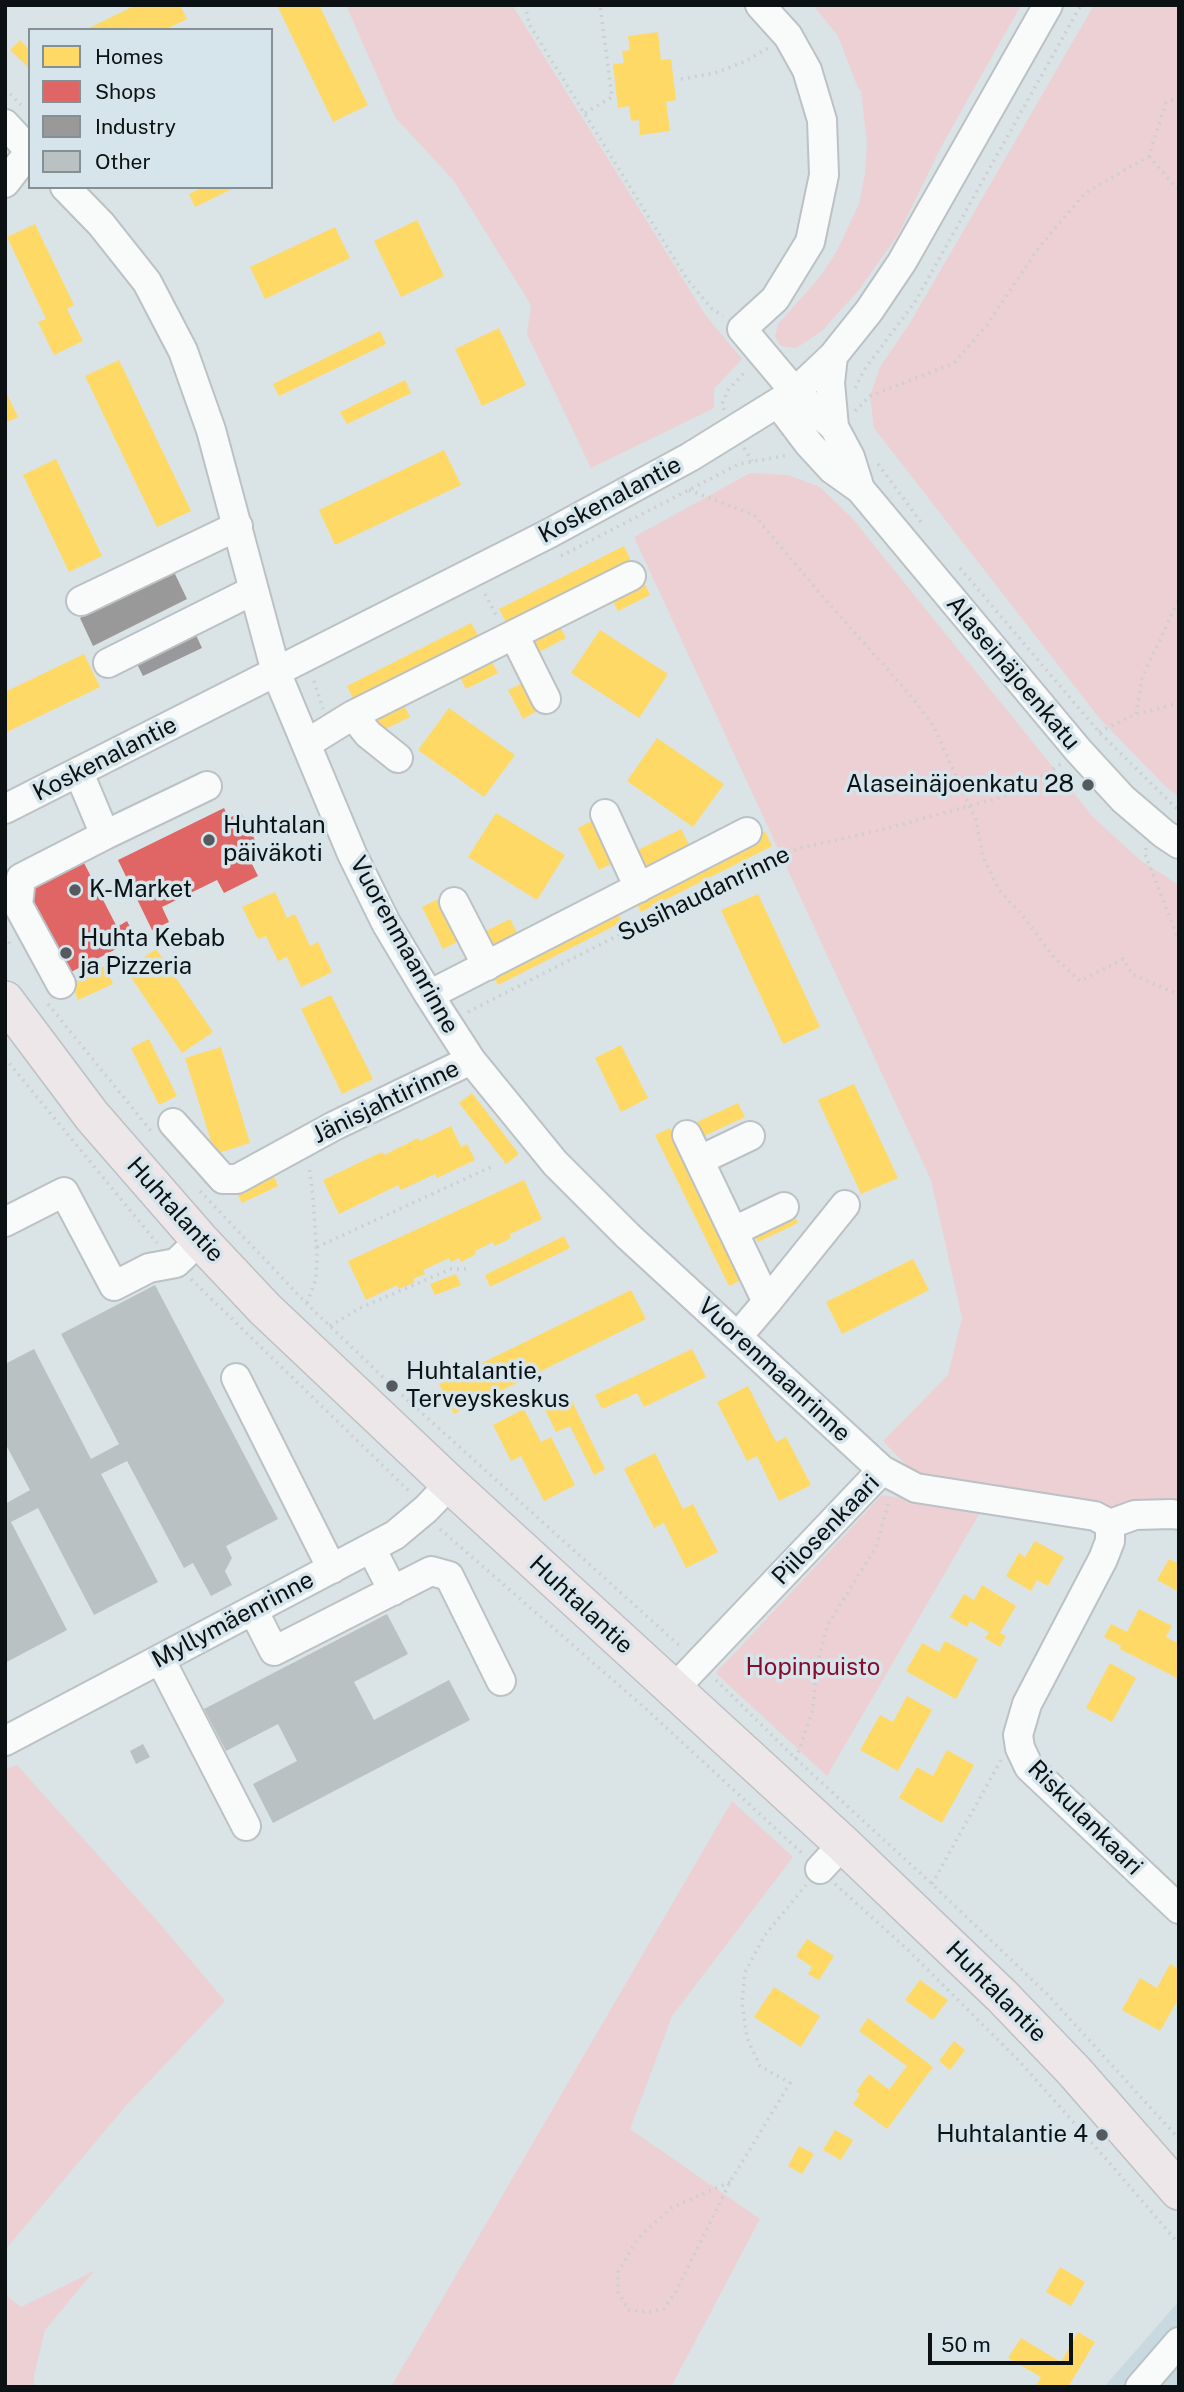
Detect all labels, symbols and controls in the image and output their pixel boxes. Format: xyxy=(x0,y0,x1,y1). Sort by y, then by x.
legend xyxy=(28,28,273,189)
text: Homes xyxy=(95,44,163,69)
text: Shops xyxy=(95,79,156,104)
text: Industry xyxy=(95,114,176,139)
text: Other xyxy=(95,149,151,174)
street label: Koskenalantie xyxy=(534,450,686,550)
street label: Alaseinäjoenkatu xyxy=(940,590,1086,756)
street label: Koskenalantie xyxy=(28,710,182,808)
place label: Alaseinäjoenkatu 28 xyxy=(846,771,1074,799)
marker: Alaseinäjoenkatu 28 xyxy=(1080,777,1096,793)
place label: Huhtalan päiväkoti xyxy=(223,812,326,868)
marker: Huhtalan päiväkoti xyxy=(201,832,217,848)
street label: Susihaudanrinne xyxy=(613,840,795,948)
street label: Vuorenmaanrinne xyxy=(343,851,465,1039)
place label: K-Market xyxy=(89,876,192,904)
marker: K-Market xyxy=(67,882,83,898)
place label: Huhta Kebab ja Pizzeria xyxy=(80,925,225,981)
marker: Huhta Kebab ja Pizzeria xyxy=(58,945,74,961)
street label: Jänisjahtirinne xyxy=(308,1054,464,1150)
street label: Huhtalantie xyxy=(120,1152,230,1268)
street label: Vuorenmaanrinne xyxy=(692,1292,856,1448)
place label: Huhtalantie, Terveyskeskus xyxy=(406,1358,570,1414)
marker: Huhtalantie, Terveyskeskus xyxy=(384,1378,400,1394)
street label: Piilosenkaari xyxy=(766,1469,886,1591)
street label: Huhtalantie xyxy=(523,1550,639,1660)
street label: Myllymäenrinne xyxy=(147,1565,319,1675)
park label: Hopinpuisto xyxy=(746,1654,880,1682)
street label: Riskulankaari xyxy=(1022,1755,1148,1881)
street label: Huhtalantie xyxy=(940,1936,1052,2048)
place label: Huhtalantie 4 xyxy=(936,2121,1088,2149)
marker: Huhtalantie 4 xyxy=(1094,2127,1110,2143)
scale bar xyxy=(932,2318,1077,2362)
text: 50 m xyxy=(941,2332,991,2357)

